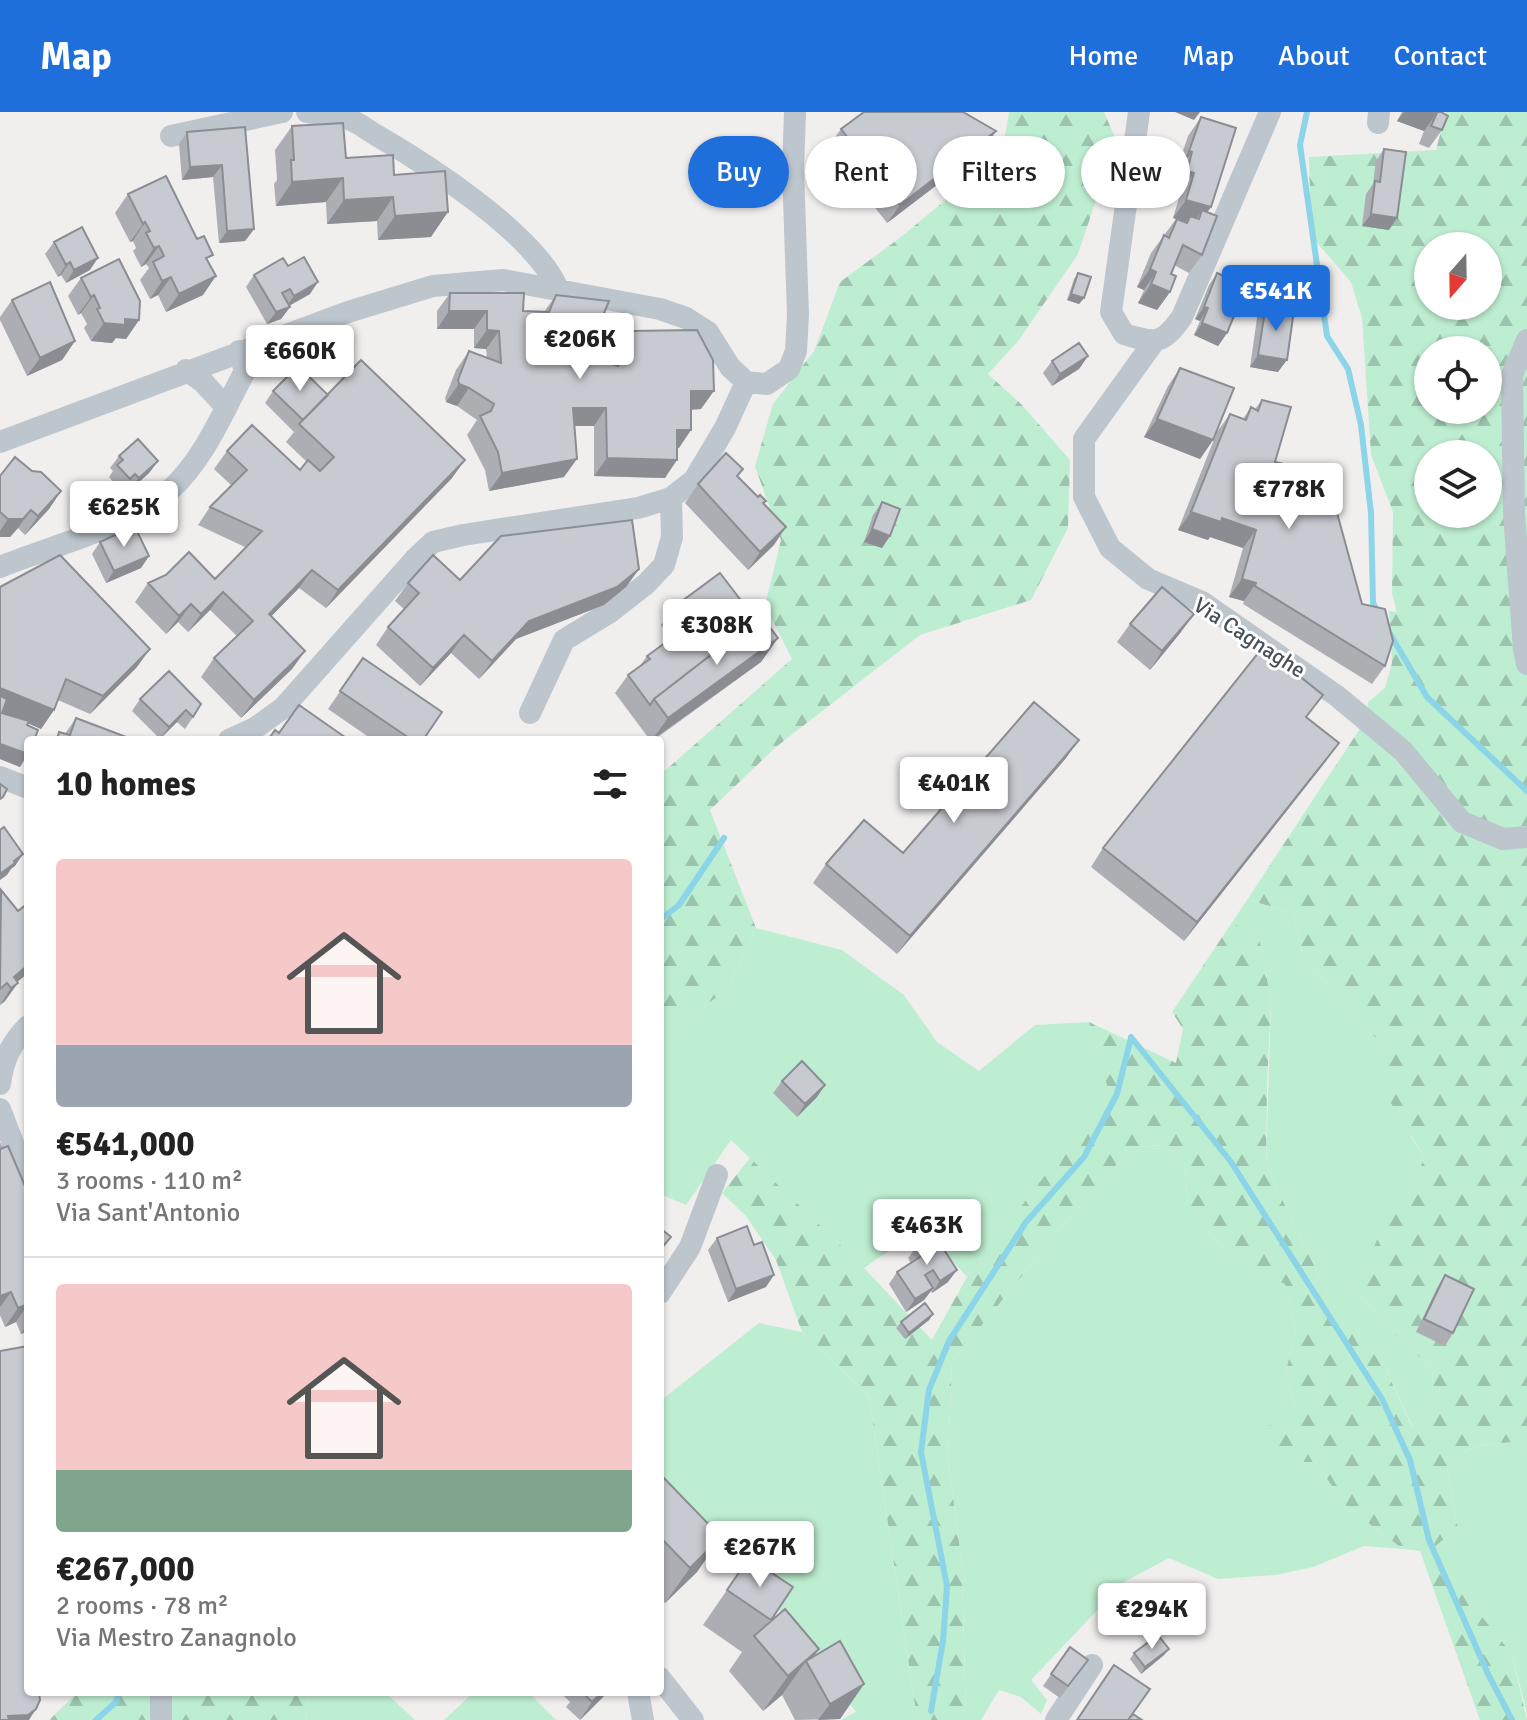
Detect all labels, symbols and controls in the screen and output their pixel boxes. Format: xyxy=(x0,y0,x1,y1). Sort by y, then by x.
text: Map xyxy=(40,33,112,80)
text: Home xyxy=(1069,39,1138,73)
text: Map xyxy=(1182,39,1234,73)
text: About xyxy=(1278,39,1350,73)
text: Contact xyxy=(1394,39,1487,73)
chip: Buy xyxy=(688,136,789,208)
chip: Rent xyxy=(805,136,917,208)
chip: Filters xyxy=(933,136,1065,208)
chip: New xyxy=(1081,136,1190,208)
north arrow xyxy=(1414,232,1502,320)
map controls xyxy=(1414,232,1502,528)
pin: €541K xyxy=(1220,265,1332,333)
text: €541K xyxy=(1240,275,1312,307)
pin: €206K xyxy=(524,313,636,381)
text: €206K xyxy=(544,323,616,355)
pin: €660K xyxy=(244,325,356,393)
text: €660K xyxy=(264,335,336,367)
button: locate xyxy=(1414,336,1502,424)
button: layers xyxy=(1414,440,1502,528)
pin: €778K xyxy=(1233,463,1345,531)
text: €778K xyxy=(1253,473,1325,505)
pin: €625K xyxy=(68,481,180,549)
text: €625K xyxy=(88,491,160,523)
street label: Via Cagnaghe xyxy=(1189,591,1311,684)
pin: €308K xyxy=(661,599,773,667)
text: €308K xyxy=(681,609,753,641)
pin: €401K xyxy=(898,757,1010,825)
icon: filters xyxy=(588,762,632,806)
text: 10 homes xyxy=(56,763,196,805)
text: €401K xyxy=(918,767,990,799)
icon: home xyxy=(272,911,416,1055)
text: €541,000 xyxy=(56,1123,195,1165)
text: 3 rooms · 110 m² xyxy=(56,1165,243,1197)
text: Via Sant'Antonio xyxy=(56,1197,240,1229)
pin: €463K xyxy=(871,1199,983,1267)
text: €463K xyxy=(891,1209,963,1241)
icon: home xyxy=(272,1336,416,1480)
pin: €267K xyxy=(704,1521,816,1589)
text: €267K xyxy=(724,1531,796,1563)
text: €267,000 xyxy=(56,1548,195,1590)
pin: €294K xyxy=(1096,1583,1208,1651)
text: 2 rooms · 78 m² xyxy=(56,1590,229,1622)
text: €294K xyxy=(1116,1593,1188,1625)
text: Via Mestro Zanagnolo xyxy=(56,1622,297,1654)

